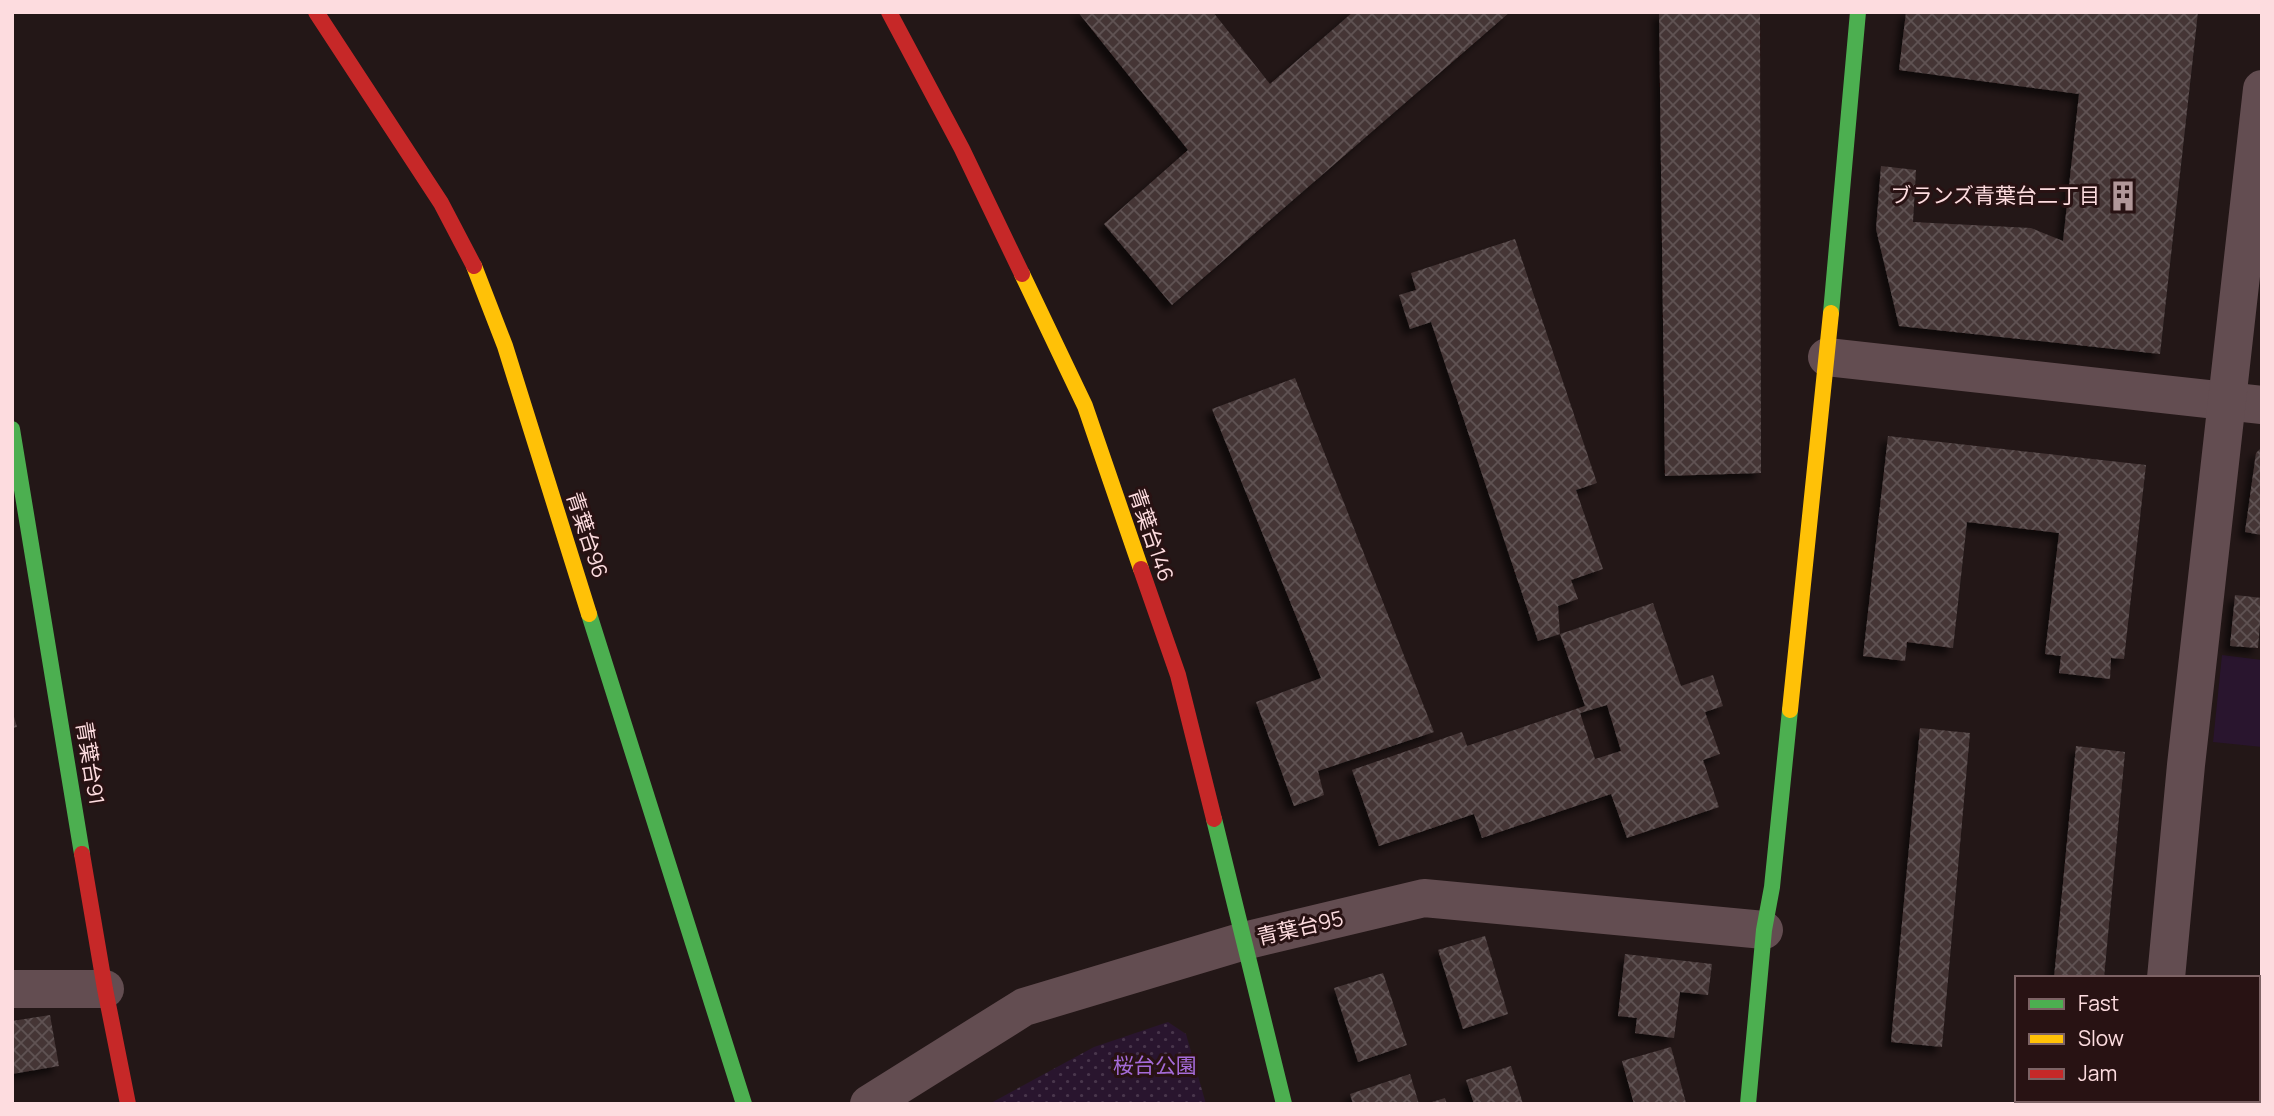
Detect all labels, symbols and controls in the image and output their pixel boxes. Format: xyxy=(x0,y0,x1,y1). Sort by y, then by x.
building icon: ブランズ青葉台二丁目 xyxy=(2106,179,2140,213)
place label: ブランズ青葉台二丁目 xyxy=(1890,181,2100,209)
street label: 青葉台146 xyxy=(1123,484,1181,585)
street label: 青葉台96 xyxy=(561,488,615,581)
street label: 青葉台91 xyxy=(71,719,111,807)
street label: 青葉台95 xyxy=(1254,903,1346,951)
legend xyxy=(2015,976,2260,1102)
text: Fast xyxy=(2078,989,2119,1017)
text: Slow xyxy=(2078,1024,2124,1052)
park label: 桜台公園 xyxy=(1113,1051,1197,1079)
text: Jam xyxy=(2078,1059,2117,1087)

